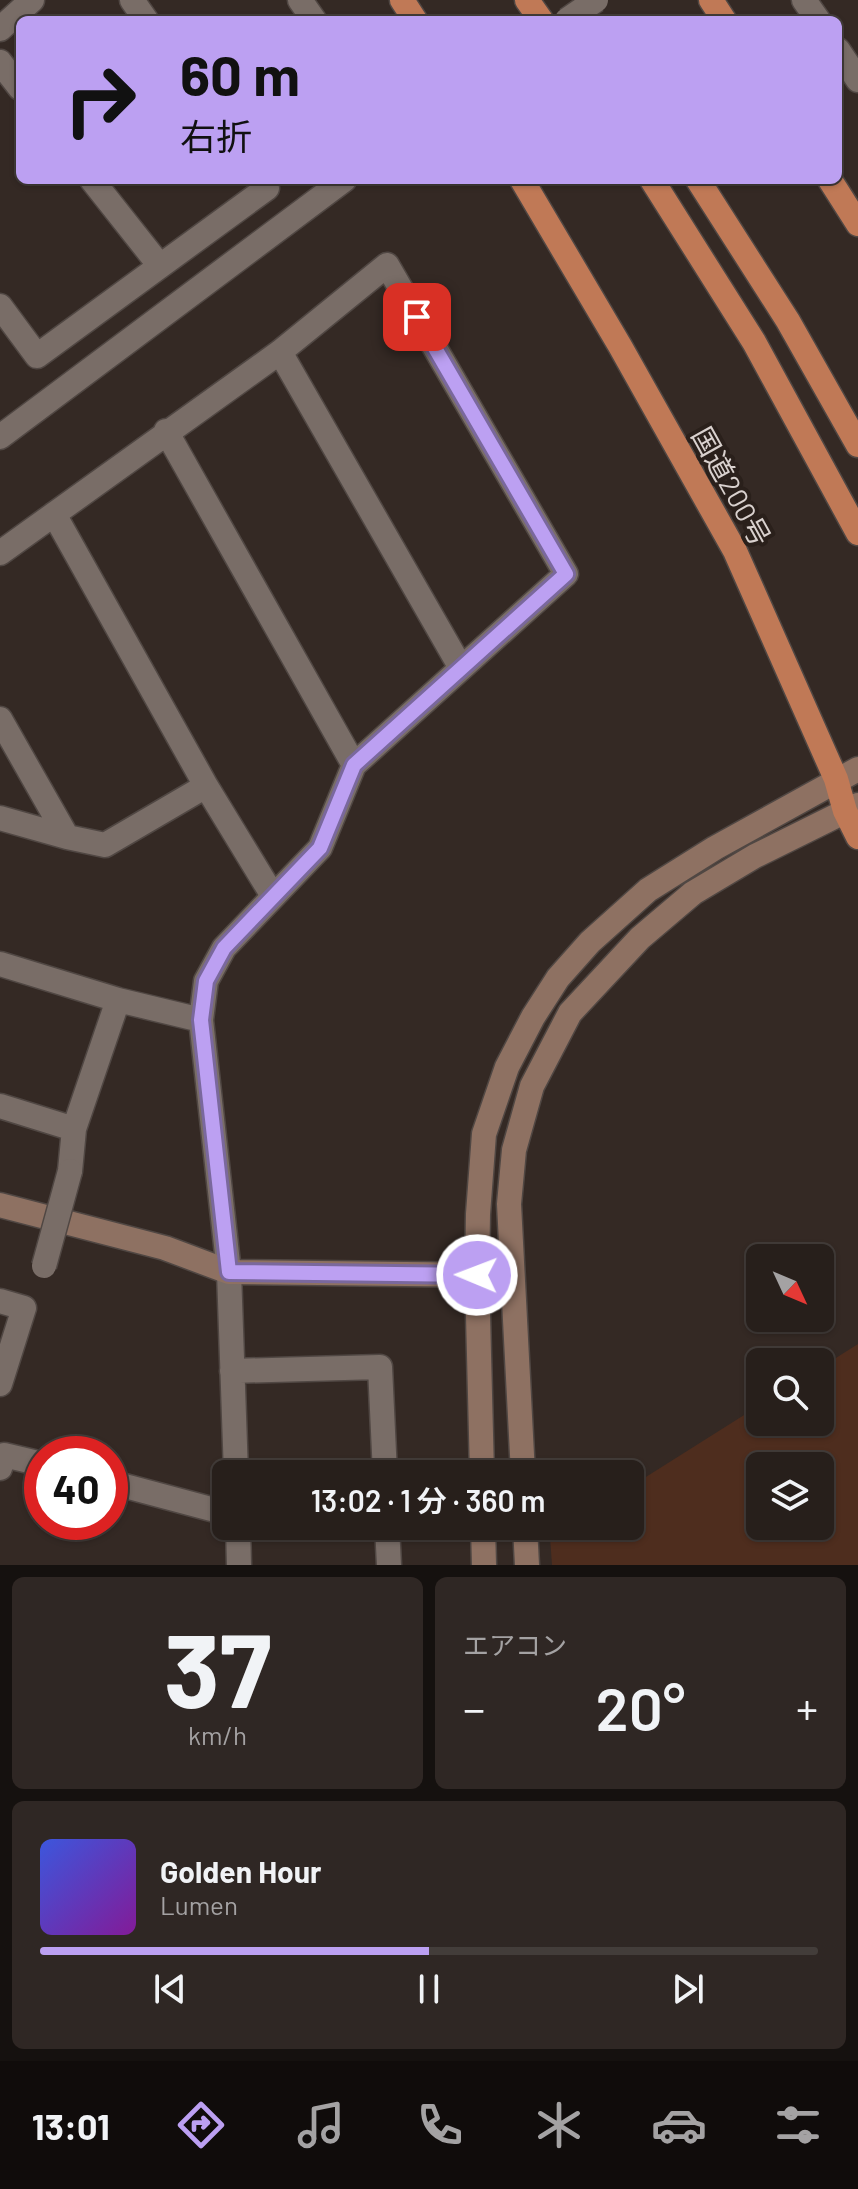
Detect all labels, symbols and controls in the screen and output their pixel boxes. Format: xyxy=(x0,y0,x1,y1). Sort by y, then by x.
text: 60 m xyxy=(180,40,300,107)
icon: right xyxy=(48,48,152,152)
text: 右折 xyxy=(180,114,252,157)
pin xyxy=(383,283,451,351)
icon: arrive xyxy=(395,295,439,339)
street label: 国道200号 xyxy=(685,421,779,551)
position arrow xyxy=(435,1233,519,1317)
north arrow xyxy=(746,1244,834,1332)
map controls xyxy=(746,1244,834,1540)
button: search xyxy=(746,1348,834,1436)
speed limit sign: 40 xyxy=(24,1436,128,1540)
button: layers xyxy=(746,1452,834,1540)
text: 13:02 · 1 分 · 360 m xyxy=(311,1482,545,1518)
text: 37 xyxy=(164,1604,271,1729)
text: エアコン xyxy=(463,1629,567,1660)
text: 20° xyxy=(596,1671,685,1743)
text: − xyxy=(463,1681,485,1734)
text: + xyxy=(796,1681,818,1734)
text: km/h xyxy=(188,1719,247,1750)
text: Golden Hour xyxy=(160,1853,322,1889)
text: Lumen xyxy=(160,1889,238,1920)
icon: previous xyxy=(148,1967,192,2011)
icon: pause xyxy=(407,1967,451,2011)
icon: next xyxy=(666,1967,710,2011)
icon: directions xyxy=(173,2097,229,2153)
icon: music xyxy=(293,2097,349,2153)
icon: phone xyxy=(412,2097,468,2153)
icon: climate xyxy=(531,2097,587,2153)
icon: car xyxy=(651,2097,707,2153)
icon: filters xyxy=(770,2097,826,2153)
text: 13:01 xyxy=(32,2104,110,2147)

